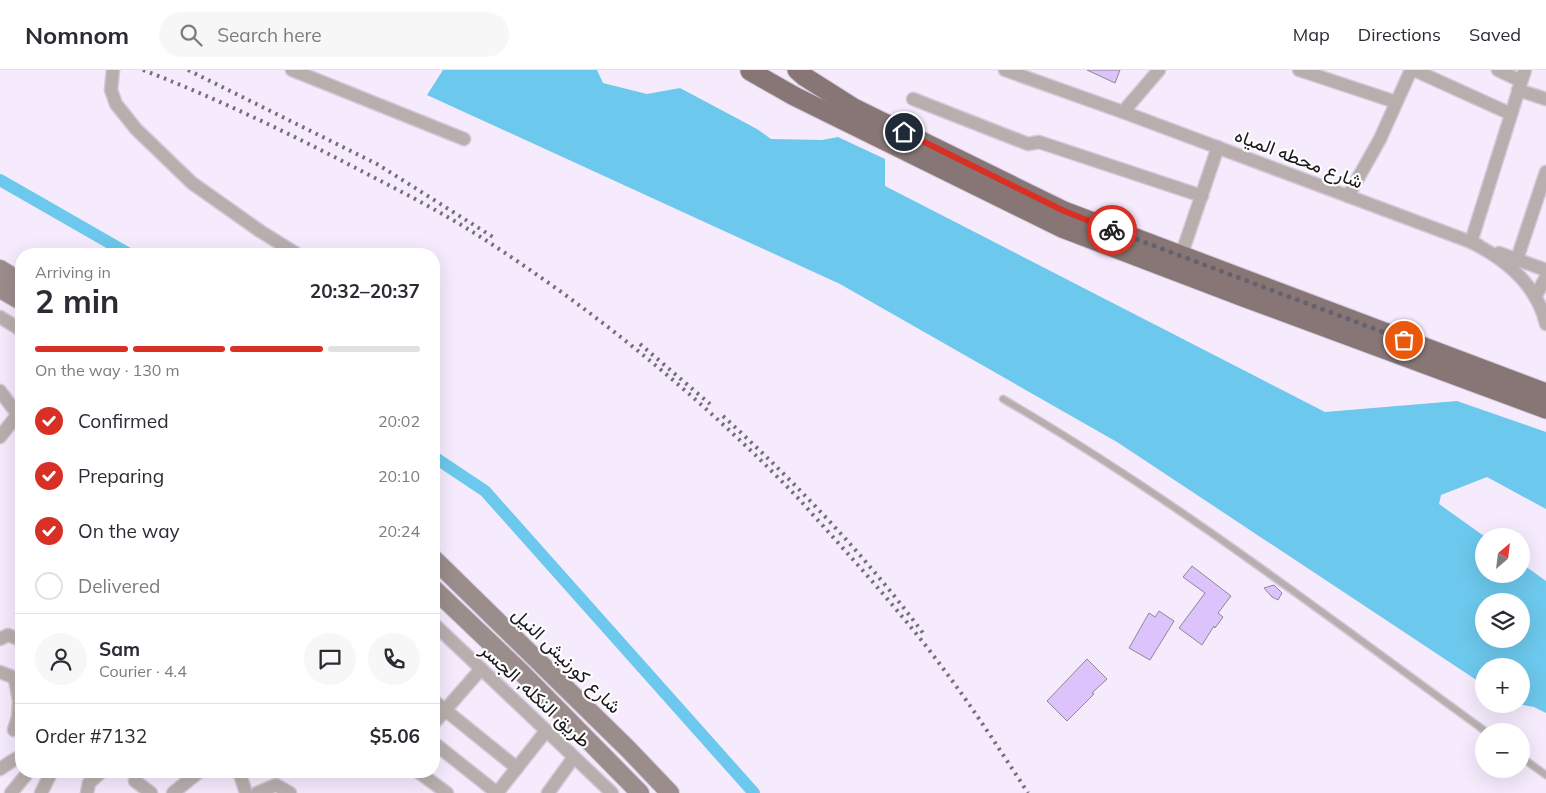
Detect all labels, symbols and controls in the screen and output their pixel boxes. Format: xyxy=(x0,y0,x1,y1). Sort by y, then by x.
search box xyxy=(159,12,509,57)
text: Nomnom xyxy=(25,20,129,50)
icon: search xyxy=(177,21,205,49)
text: Search here xyxy=(217,23,322,47)
text: Map xyxy=(1293,23,1330,46)
text: Directions xyxy=(1358,23,1441,46)
text: Saved xyxy=(1469,23,1521,46)
pin xyxy=(883,111,925,153)
icon: home xyxy=(890,118,918,146)
street label: شارع محطه المياه xyxy=(1231,123,1367,194)
courier xyxy=(1087,205,1137,255)
icon: bike xyxy=(1098,216,1126,244)
text: Arriving in xyxy=(35,262,111,282)
text: 20:32–20:37 xyxy=(310,279,420,303)
text: 2 min xyxy=(35,281,119,321)
pin xyxy=(1383,319,1425,361)
icon: bag xyxy=(1390,326,1418,354)
text: On the way · 130 m xyxy=(35,360,180,380)
icon: check xyxy=(35,407,63,435)
text: Confirmed xyxy=(78,409,169,433)
text: 20:02 xyxy=(378,411,420,431)
icon: check xyxy=(35,462,63,490)
text: Preparing xyxy=(78,464,164,488)
text: 20:10 xyxy=(378,466,420,486)
icon: check xyxy=(35,517,63,545)
text: On the way xyxy=(78,519,180,543)
text: 20:24 xyxy=(378,521,420,541)
north arrow xyxy=(1475,528,1530,582)
map controls xyxy=(1475,528,1530,778)
text: Delivered xyxy=(78,574,160,598)
button: layers xyxy=(1475,593,1530,648)
street label: شارع كورنيش النيل xyxy=(507,602,627,719)
button: person xyxy=(35,633,87,685)
button: chat xyxy=(304,633,356,685)
button: phone xyxy=(368,633,420,685)
text: Sam xyxy=(99,637,140,661)
street label: طريق النكله, الجسر xyxy=(475,637,596,752)
button: + xyxy=(1475,658,1530,713)
text: Courier · 4.4 xyxy=(99,661,187,681)
button: − xyxy=(1475,723,1530,778)
text: Order #7132 xyxy=(35,724,147,748)
text: $5.06 xyxy=(370,724,420,748)

